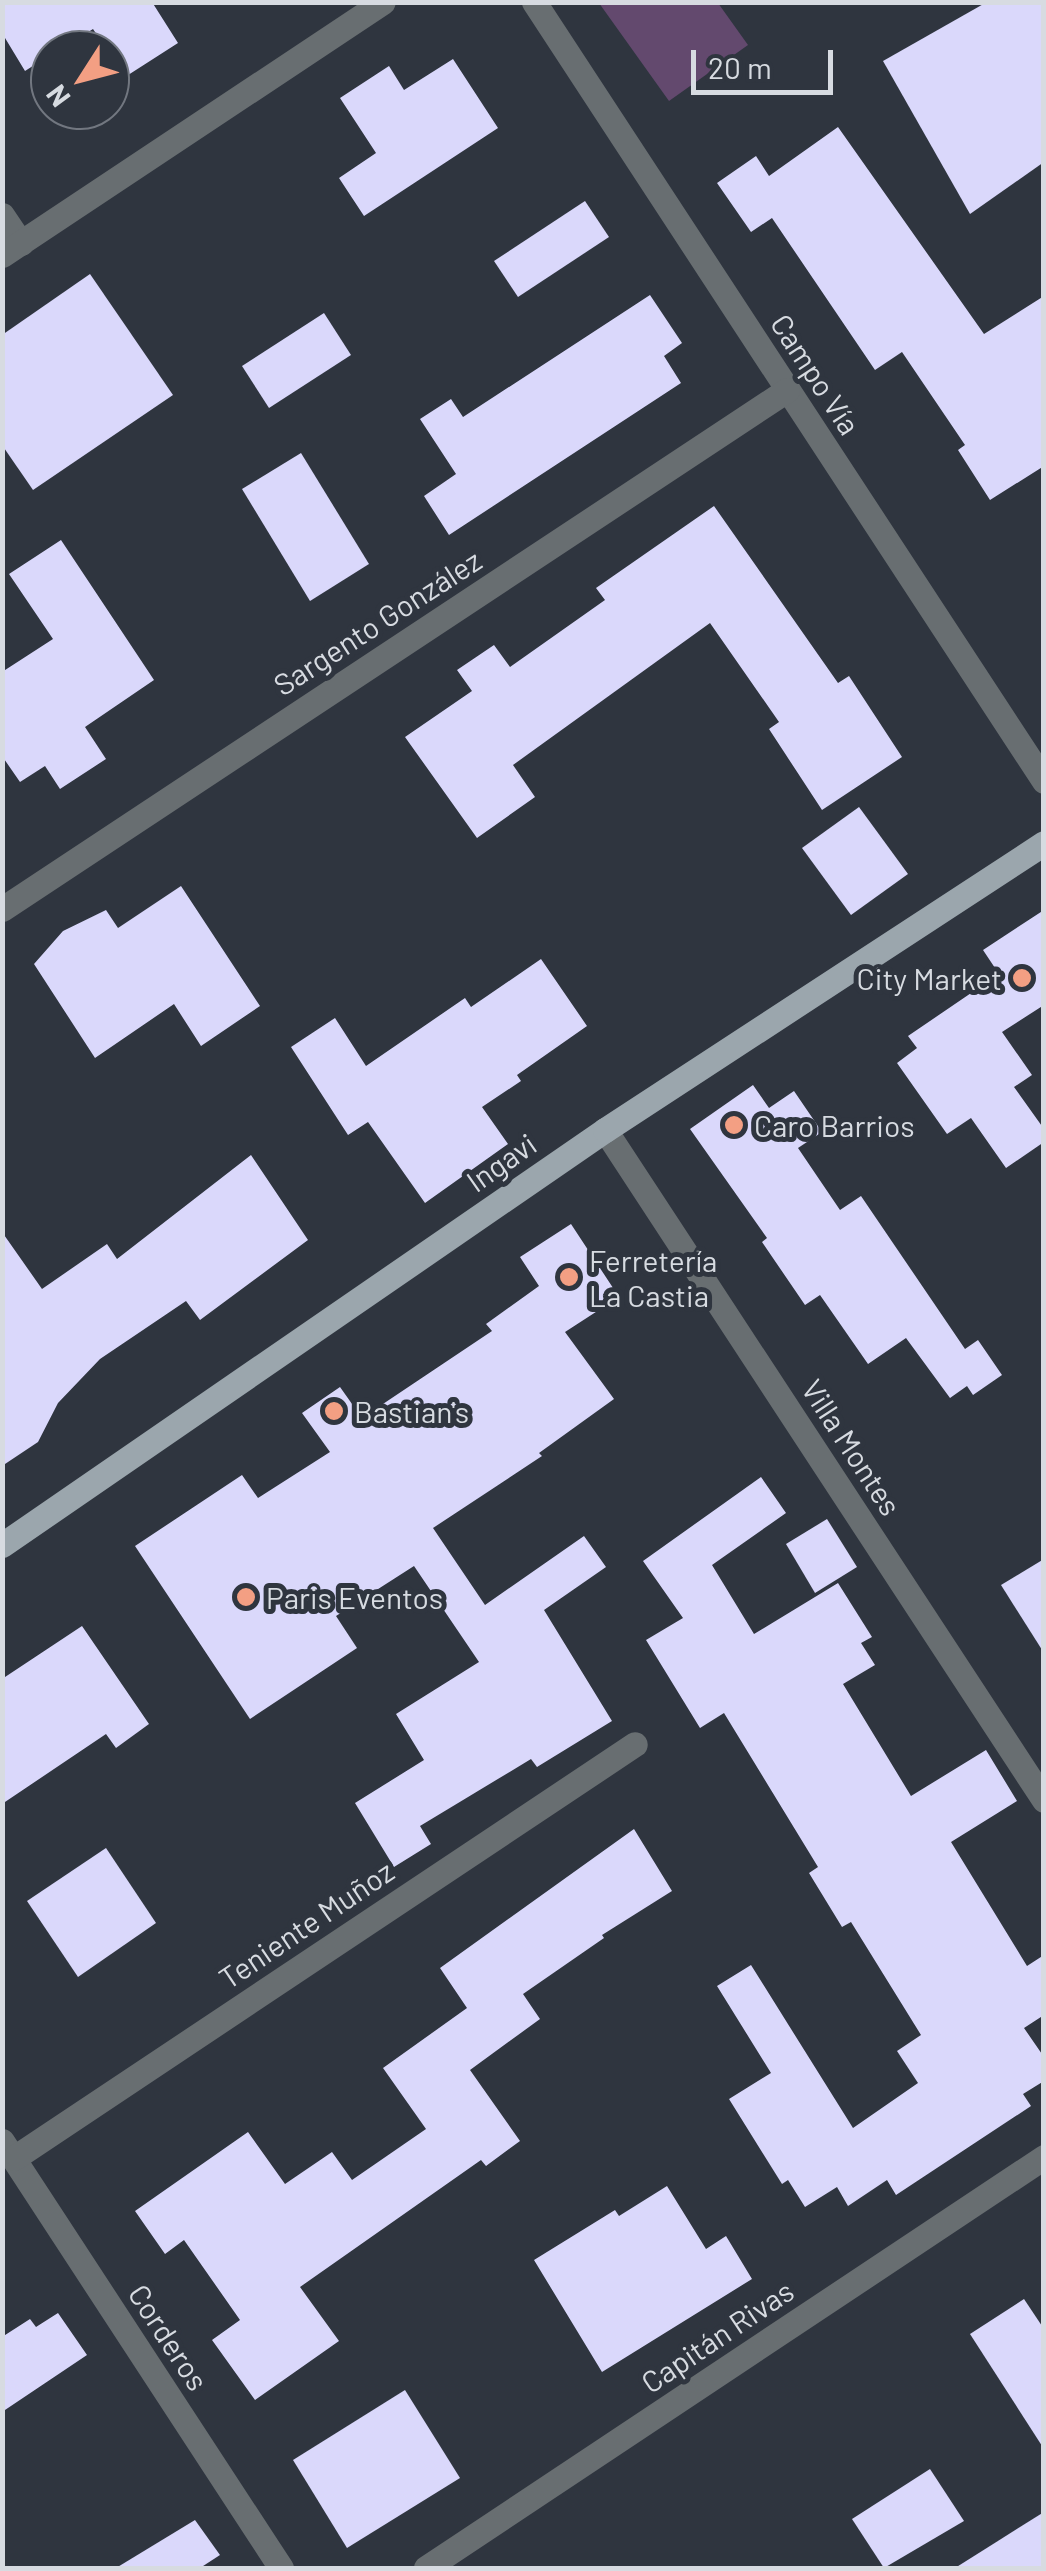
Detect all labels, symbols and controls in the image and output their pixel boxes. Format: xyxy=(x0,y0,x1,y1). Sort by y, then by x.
north arrow xyxy=(30,30,130,130)
scale bar xyxy=(696,30,838,92)
text: 20 m xyxy=(708,49,772,85)
text: N xyxy=(38,79,77,114)
street label: Campo Vía xyxy=(764,307,868,441)
street label: Sargento González xyxy=(266,542,488,702)
place label: City Market xyxy=(857,960,1002,996)
marker: City Market xyxy=(1011,967,1033,989)
place label: Caro Barrios xyxy=(754,1107,915,1143)
marker: Caro Barrios xyxy=(723,1114,745,1136)
street label: Ingavi xyxy=(459,1125,543,1199)
place label: Ferretería La Castia xyxy=(589,1242,717,1312)
marker: Ferretería La Castia xyxy=(558,1266,580,1288)
street label: Villa Montes xyxy=(795,1372,909,1522)
place label: Bastian's xyxy=(354,1393,469,1429)
marker: Bastian's xyxy=(323,1400,345,1422)
place label: Paris Eventos xyxy=(266,1579,443,1615)
marker: Paris Eventos xyxy=(235,1586,257,1608)
street label: Teniente Muñoz xyxy=(212,1852,400,1996)
street label: Capitán Rivas xyxy=(634,2272,800,2400)
street label: Corderos xyxy=(121,2277,217,2397)

